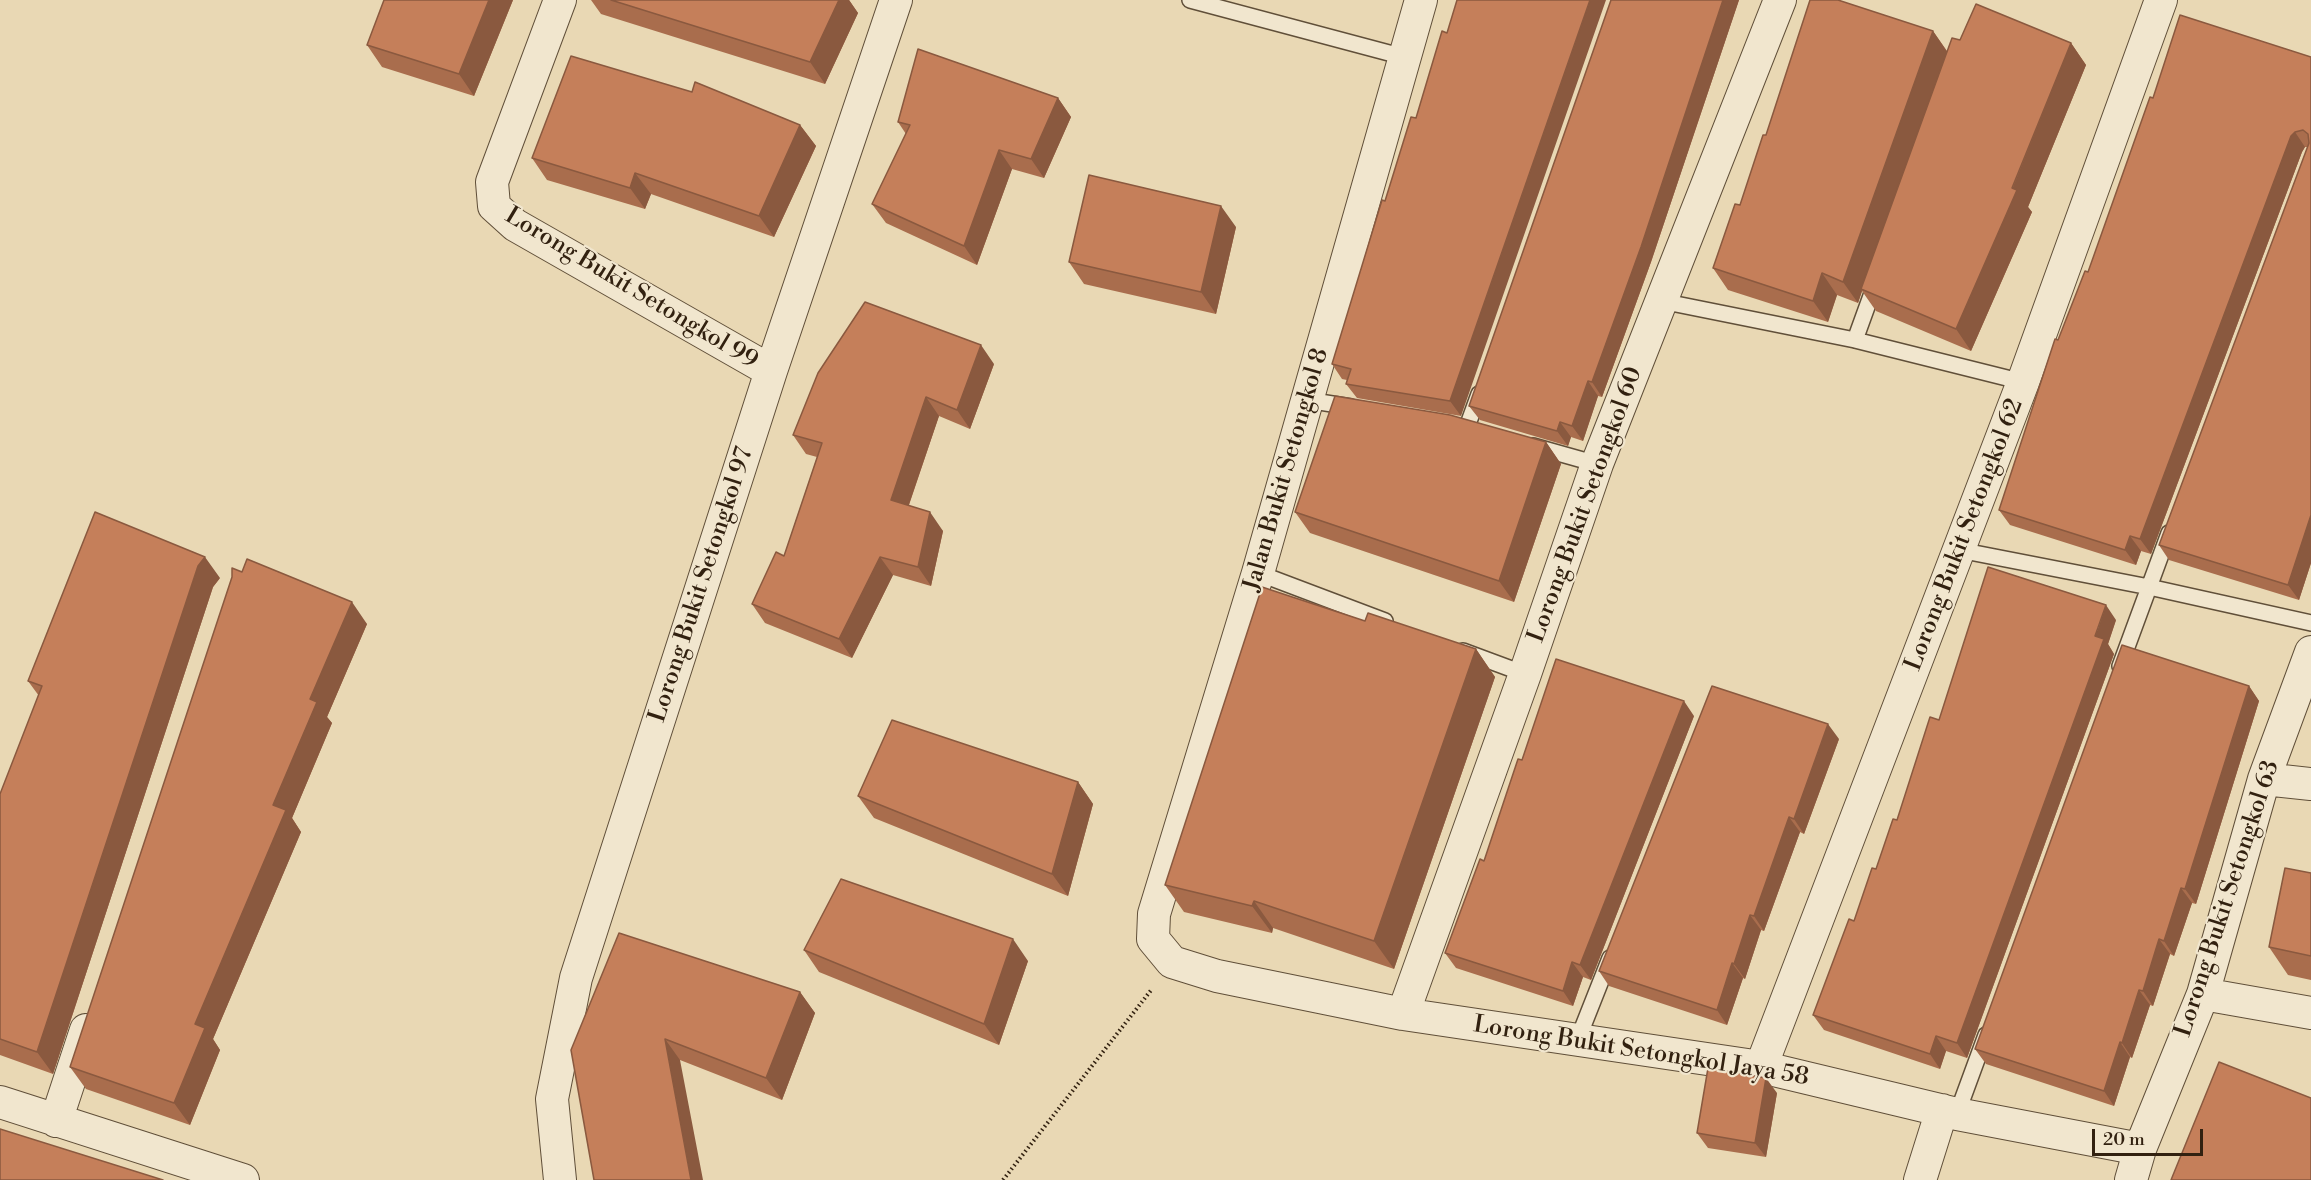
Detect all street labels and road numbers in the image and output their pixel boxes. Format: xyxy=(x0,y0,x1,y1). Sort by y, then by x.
street label: Lorong Bukit Setongkol 99 xyxy=(499,202,763,376)
street label: Jalan Bukit Setongkol 8 xyxy=(1238,345,1336,595)
street label: Lorong Bukit Setongkol 60 xyxy=(1523,363,1649,647)
street label: Lorong Bukit Setongkol 62 xyxy=(1900,395,2030,675)
street label: Lorong Bukit Setongkol 97 xyxy=(644,444,760,726)
street label: Lorong Bukit Setongkol 63 xyxy=(2170,757,2286,1041)
street label: Lorong Bukit Setongkol Jaya 58 xyxy=(1471,1011,1811,1093)

